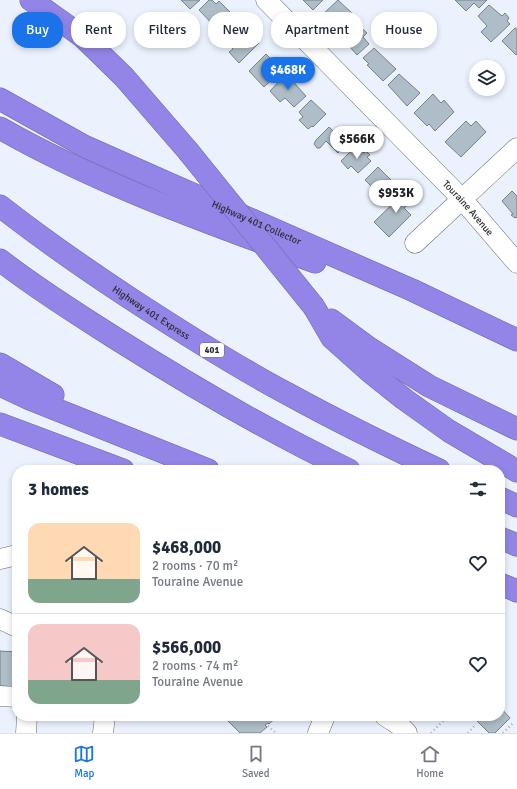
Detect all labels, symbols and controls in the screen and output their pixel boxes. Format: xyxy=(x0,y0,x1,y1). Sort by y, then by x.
chip: Buy xyxy=(12,12,63,48)
chip: Rent xyxy=(71,12,126,48)
chip: Filters xyxy=(134,12,200,48)
chip: New xyxy=(208,12,263,48)
chip: Apartment xyxy=(271,12,363,48)
chip: House xyxy=(371,12,437,48)
pin: $468K xyxy=(260,57,316,91)
map controls xyxy=(469,60,505,96)
button: layers xyxy=(469,60,505,96)
text: $468K xyxy=(270,62,306,78)
pin: $566K xyxy=(329,126,385,160)
text: $566K xyxy=(339,131,375,147)
street label: Touraine Avenue xyxy=(440,178,496,238)
pin: $953K xyxy=(368,180,424,214)
text: $953K xyxy=(378,185,414,201)
street label: Highway 401 Collector xyxy=(210,198,303,248)
street label: Highway 401 Express xyxy=(110,283,193,343)
road number: 401 xyxy=(200,343,224,357)
icon: filters xyxy=(467,478,489,500)
text: 3 homes xyxy=(28,479,89,500)
text: $468,000 xyxy=(152,537,221,558)
icon: home xyxy=(60,539,108,587)
icon: heart xyxy=(467,552,489,574)
text: 2 rooms · 70 m² xyxy=(152,558,238,574)
text: Touraine Avenue xyxy=(152,574,243,590)
text: $566,000 xyxy=(152,637,221,658)
icon: home xyxy=(60,640,108,688)
icon: heart xyxy=(467,653,489,675)
text: 2 rooms · 74 m² xyxy=(152,658,238,674)
text: Touraine Avenue xyxy=(152,674,243,690)
tab: Map xyxy=(73,743,95,780)
tab: Saved xyxy=(242,743,270,780)
tab: Home xyxy=(416,743,444,780)

